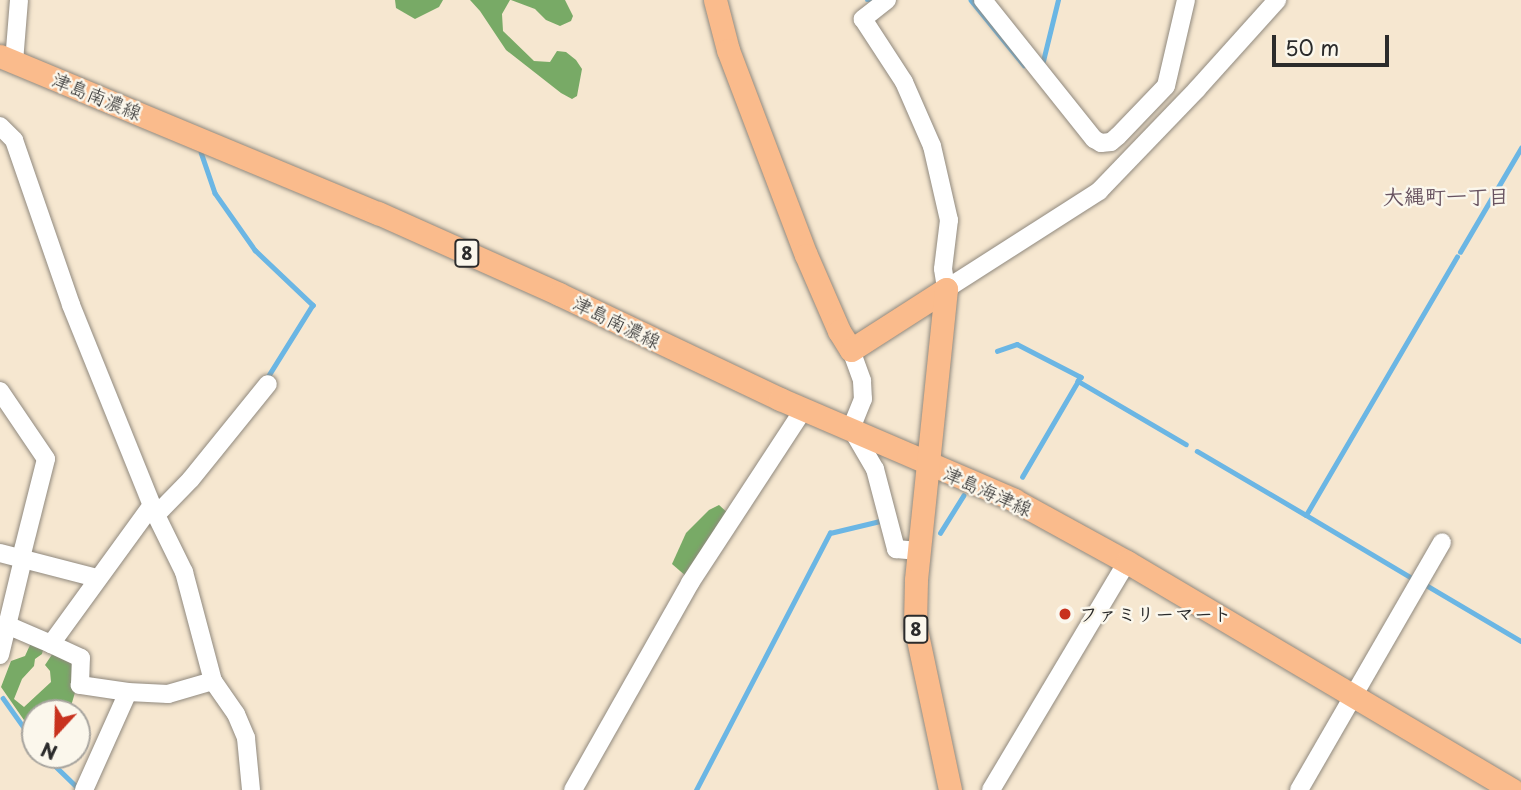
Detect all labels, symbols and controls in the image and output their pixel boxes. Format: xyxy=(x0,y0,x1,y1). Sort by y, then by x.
scale bar xyxy=(1276,21,1393,65)
text: 50 m xyxy=(1285,31,1339,63)
street label: 津島南濃線 xyxy=(49,68,145,124)
district label: 大縄町一丁目 xyxy=(1383,182,1509,208)
road number: 8 xyxy=(453,239,481,268)
street label: 津島南濃線 xyxy=(569,291,665,353)
street label: 津島海津線 xyxy=(940,461,1036,521)
place label: ファミリーマート xyxy=(1079,603,1231,625)
marker: ファミリーマート xyxy=(1057,606,1073,622)
road number: 8 xyxy=(902,614,930,644)
north arrow xyxy=(21,699,91,769)
text: N xyxy=(37,736,61,767)

